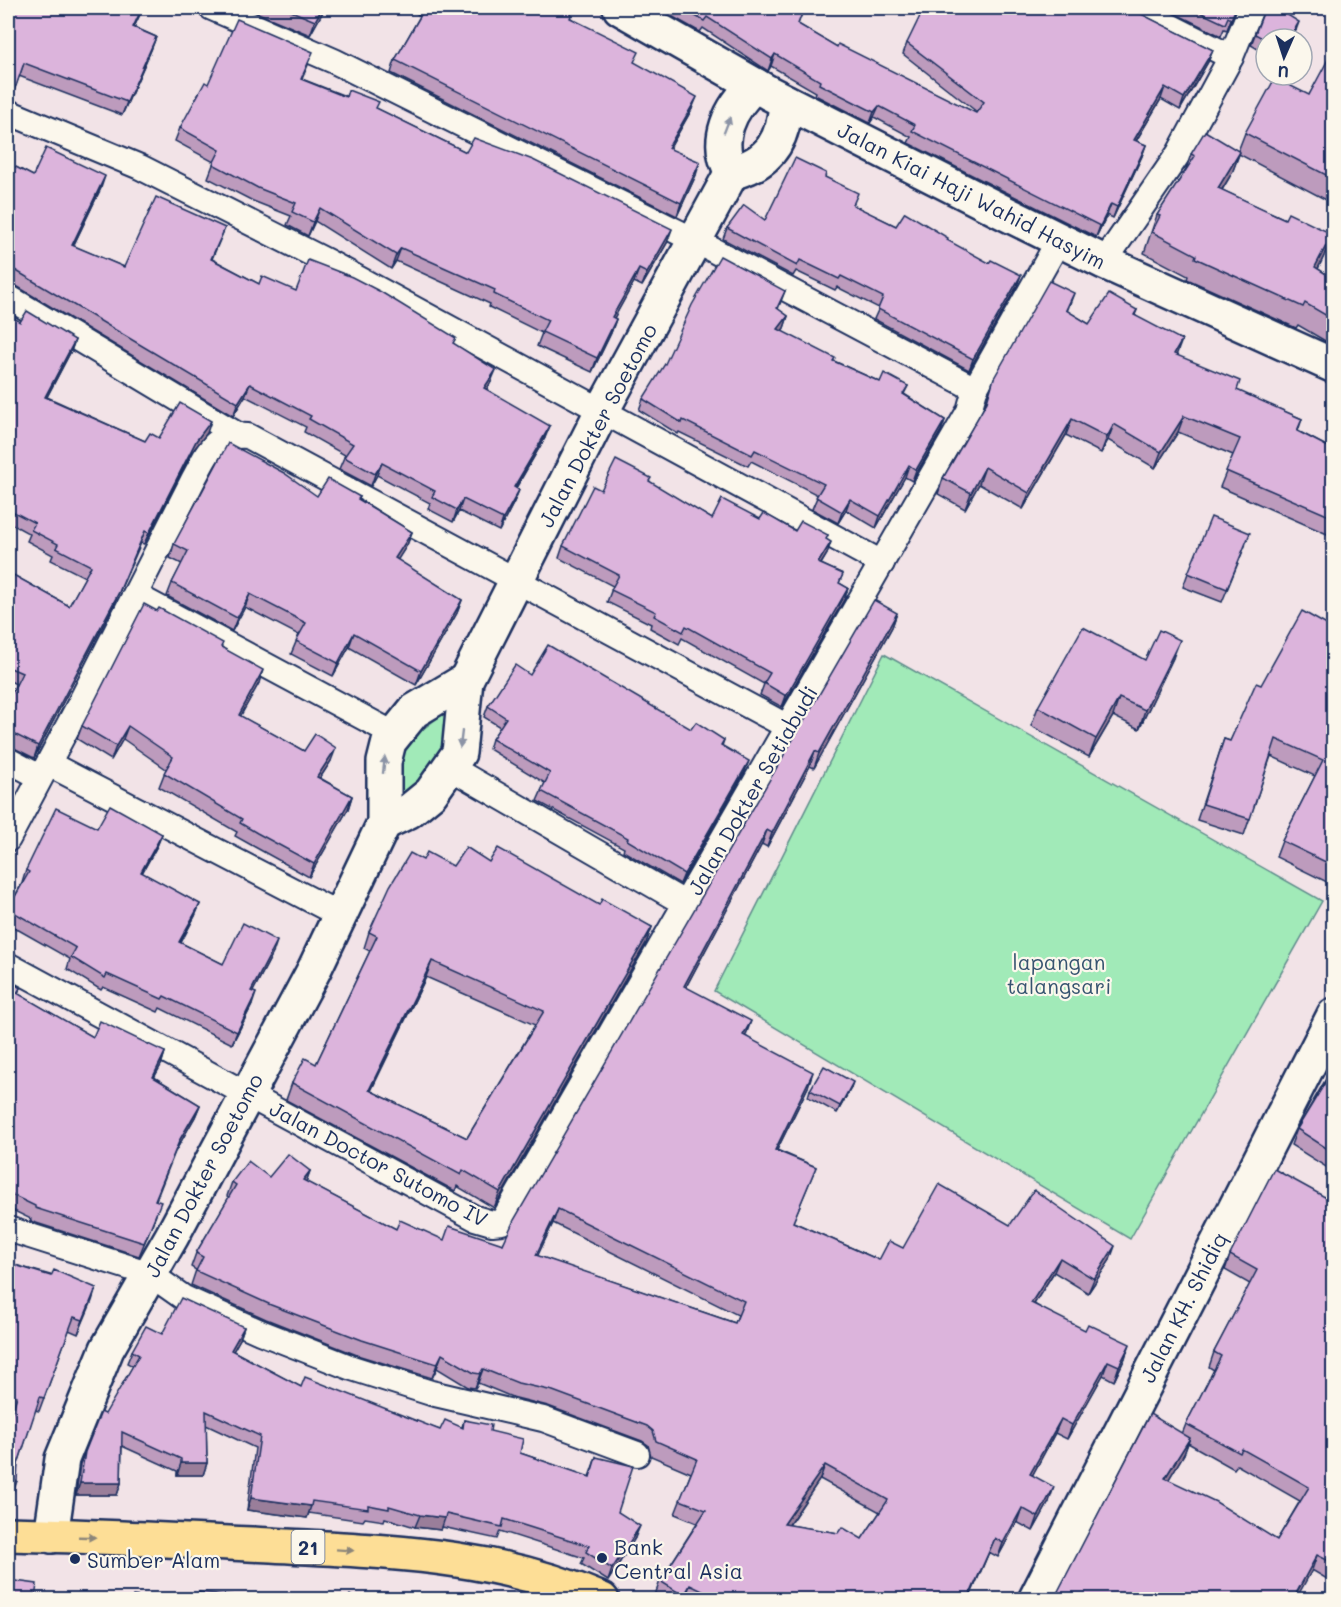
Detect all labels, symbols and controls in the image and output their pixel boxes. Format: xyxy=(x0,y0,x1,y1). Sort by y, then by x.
north arrow xyxy=(1254,27,1314,87)
text: U xyxy=(1277,62,1289,83)
one-way arrow xyxy=(723,116,733,134)
street label: Jalan Kiai Haji Wahid Hasyim xyxy=(833,116,1111,274)
street label: Jalan Dokter Soetomo xyxy=(532,318,662,532)
street label: Jalan Dokter Setiabudi xyxy=(681,681,823,899)
one-way arrow xyxy=(457,729,466,748)
one-way arrow xyxy=(380,755,389,774)
park label: lapangan talangsari xyxy=(1007,948,1111,999)
street label: Jalan Dokter Soetomo xyxy=(138,1068,268,1282)
street label: Jalan Doctor Sutomo IV xyxy=(265,1094,493,1232)
street label: Jalan KH. Shidiq xyxy=(1133,1227,1233,1387)
road number: 21 xyxy=(292,1530,324,1564)
one-way arrow xyxy=(77,1532,96,1542)
place label: Bank Central Asia xyxy=(614,1533,743,1584)
one-way arrow xyxy=(335,1545,354,1554)
place label: Sumber Alam xyxy=(87,1546,220,1573)
marker: Bank Central Asia xyxy=(595,1551,609,1565)
marker: Sumber Alam xyxy=(68,1552,82,1566)

